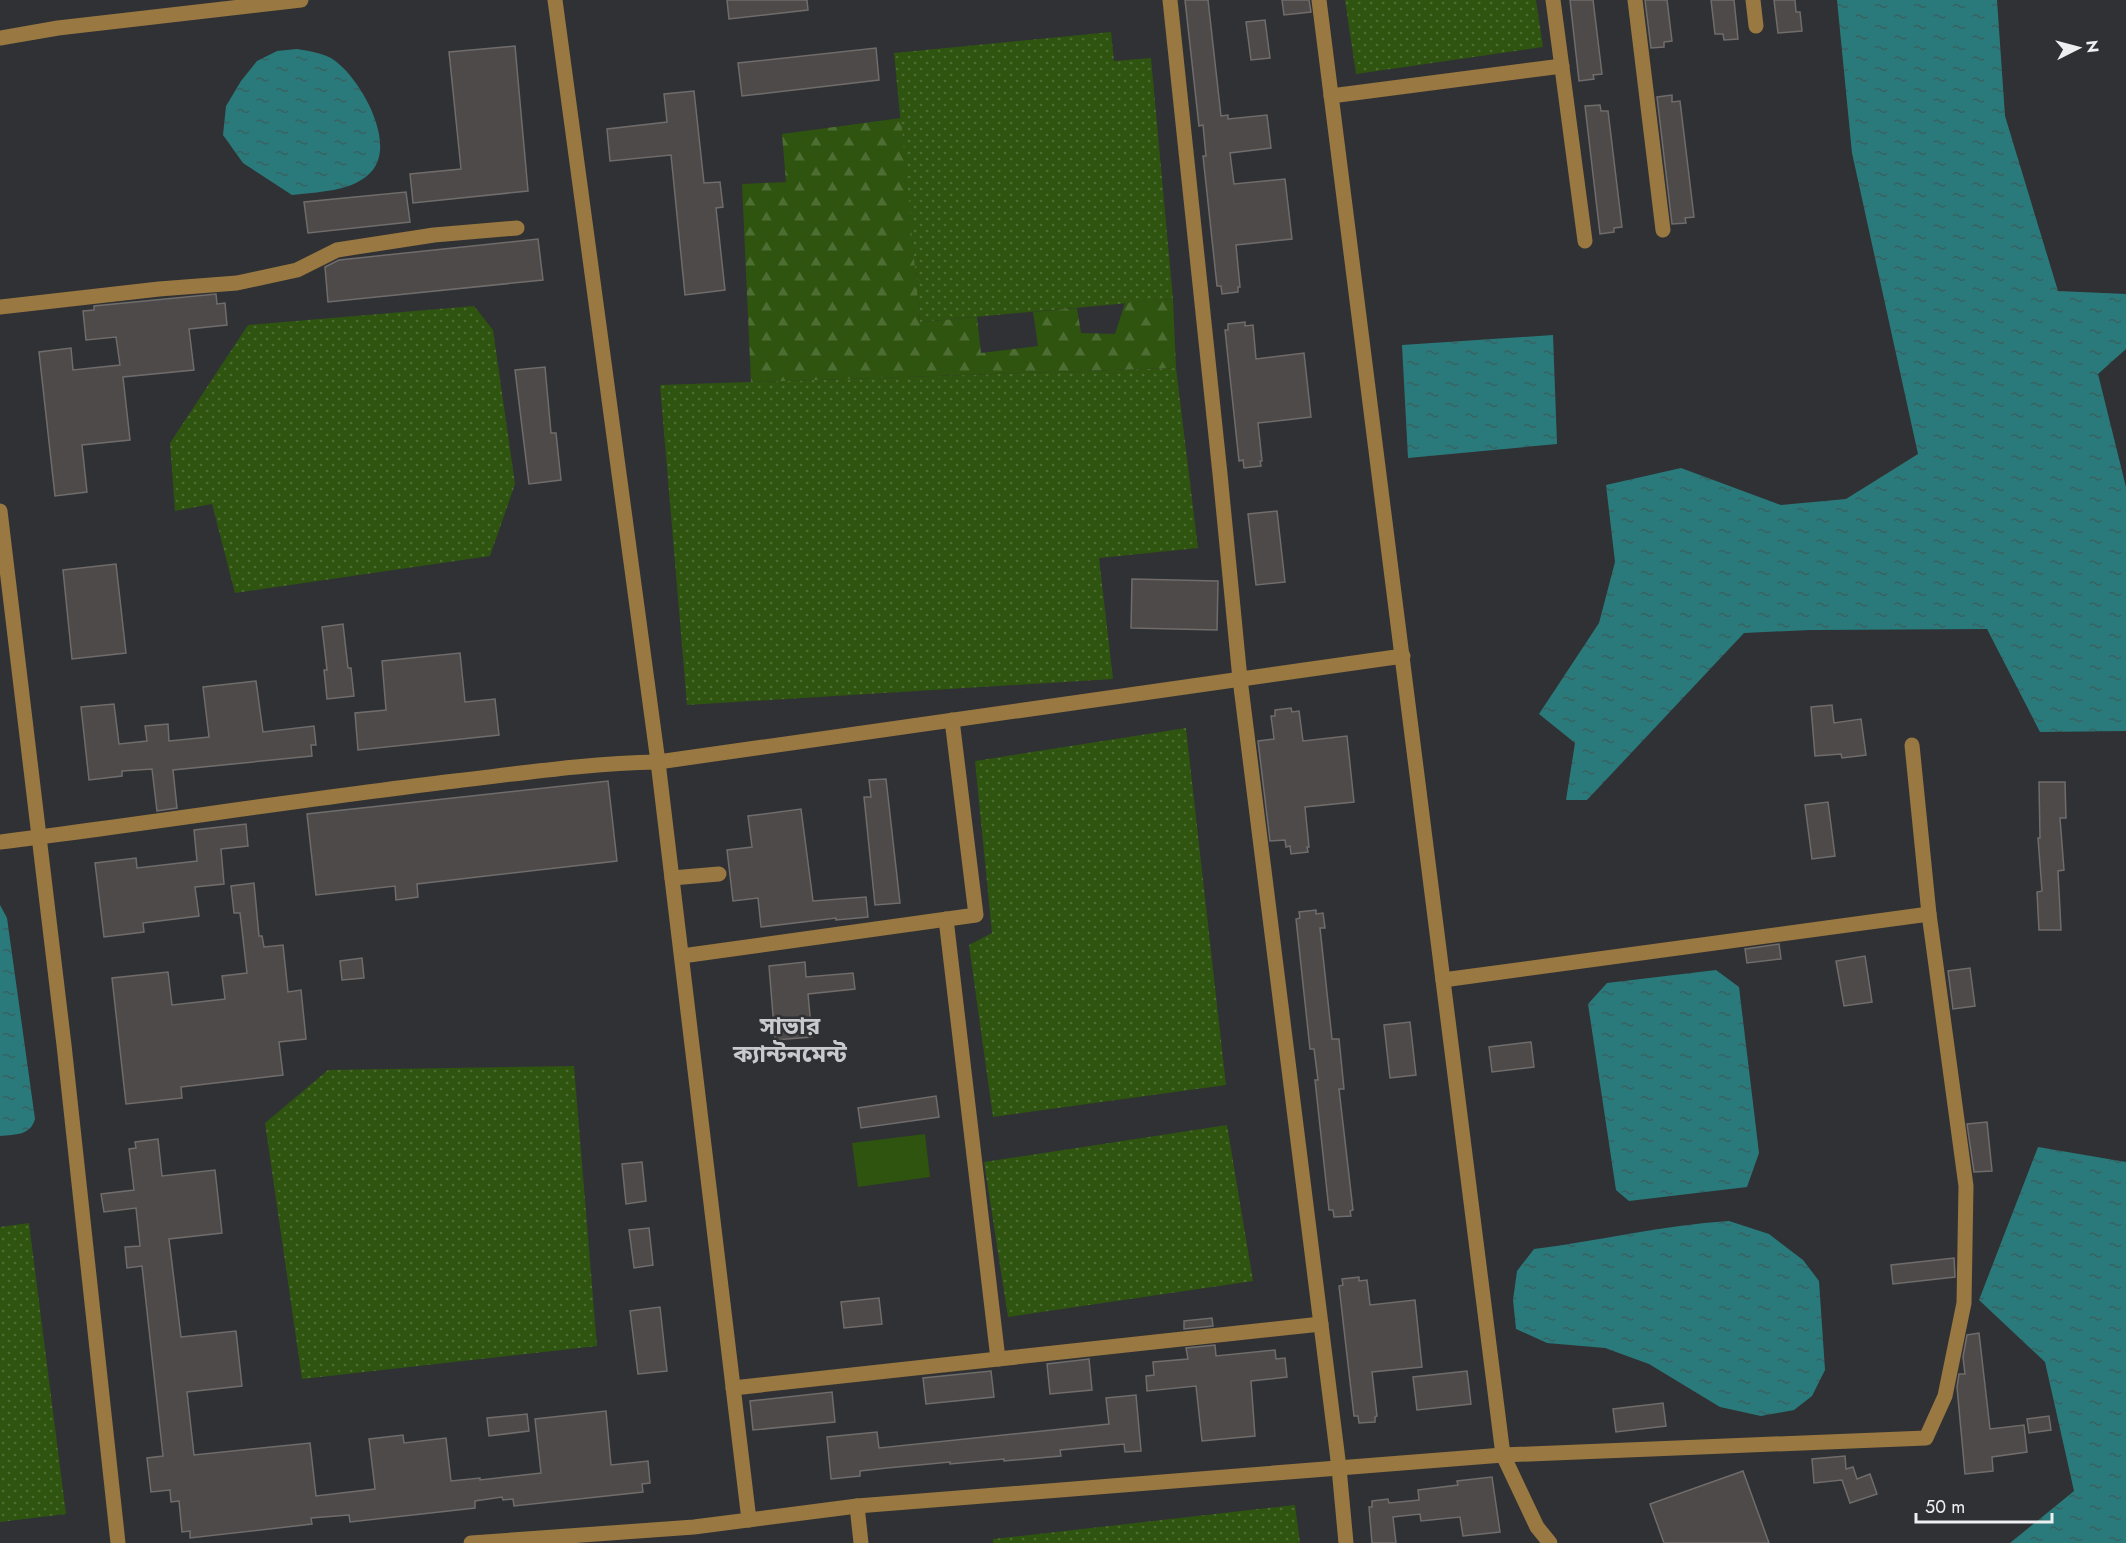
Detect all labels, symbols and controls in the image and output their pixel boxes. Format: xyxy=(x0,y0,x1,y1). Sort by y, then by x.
north arrow xyxy=(2048,18,2108,78)
text: N xyxy=(2080,39,2105,54)
district label: সাভার ক্যান্টনমেন্ট xyxy=(732,1008,847,1071)
scale bar xyxy=(1916,1486,2052,1524)
text: 50 m xyxy=(1925,1494,1965,1520)

